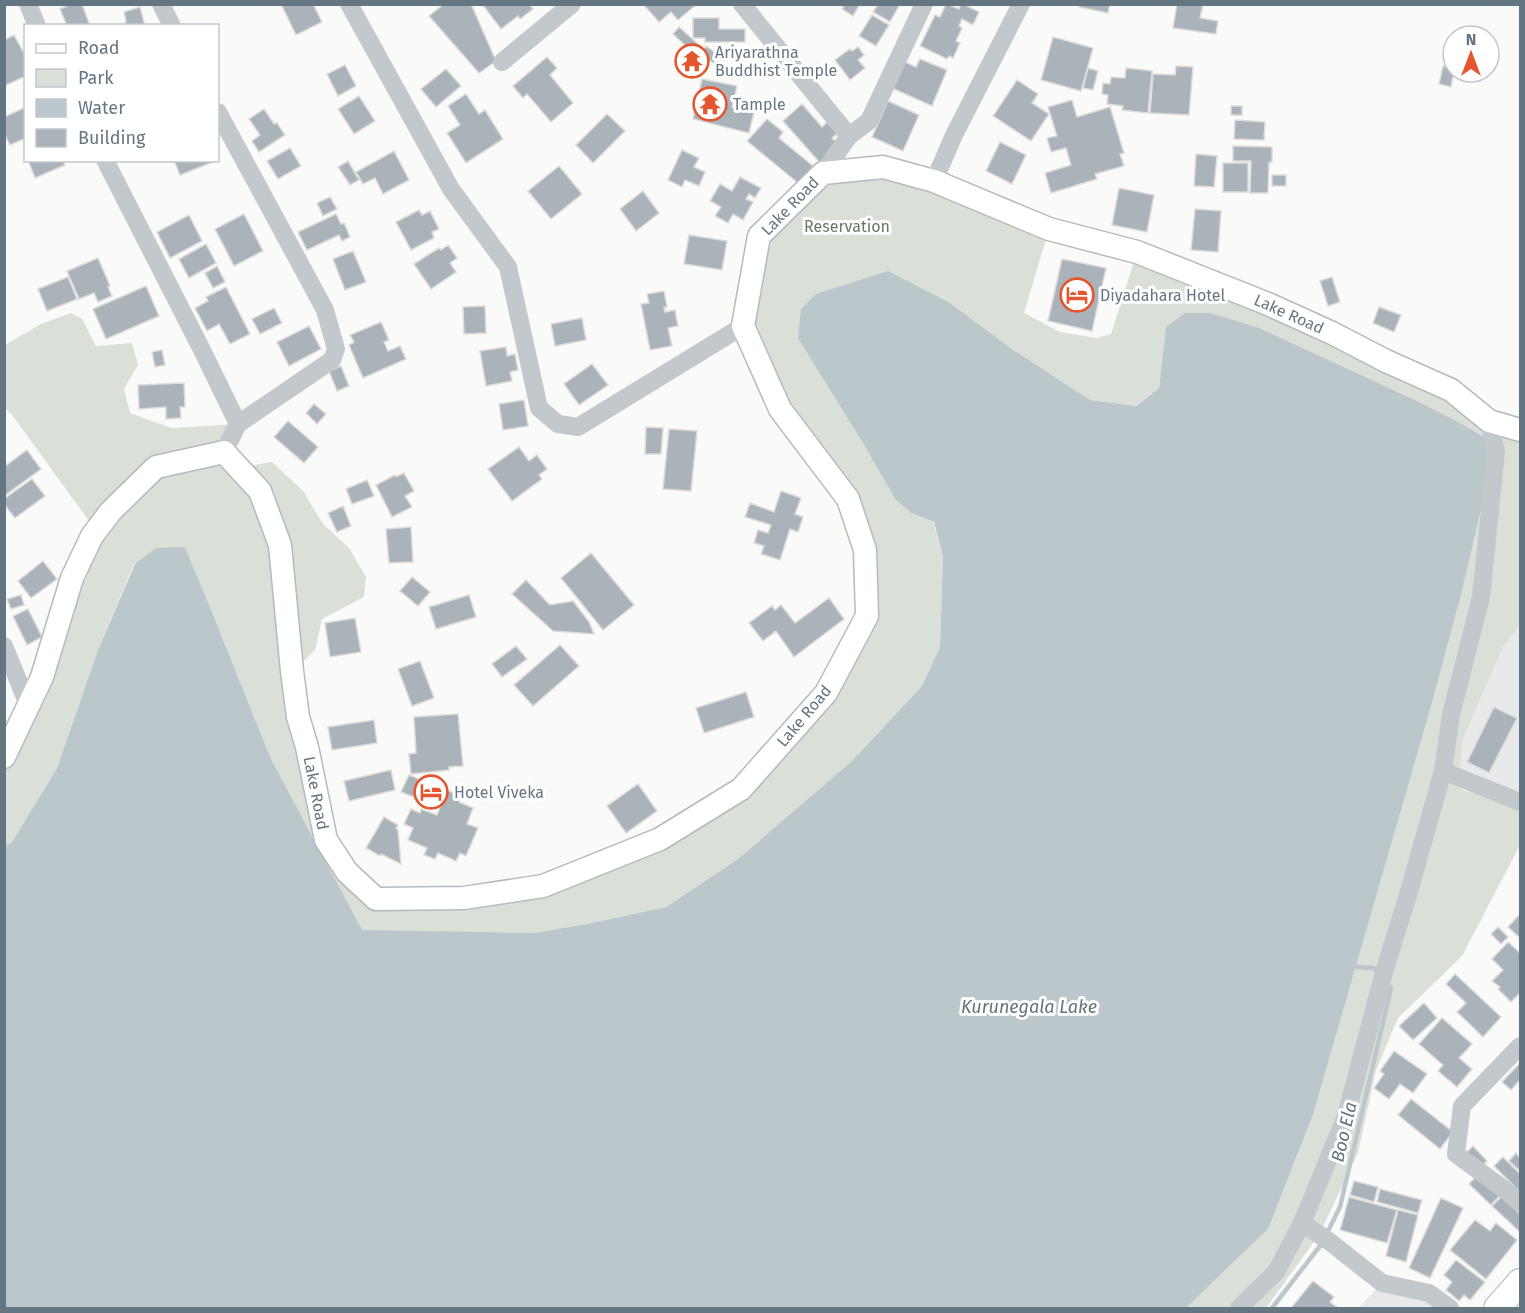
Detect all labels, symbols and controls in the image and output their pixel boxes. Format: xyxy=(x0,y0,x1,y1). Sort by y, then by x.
legend xyxy=(24,24,219,162)
north arrow xyxy=(1441,24,1501,84)
text: N xyxy=(1466,30,1476,49)
text: Road xyxy=(78,37,120,59)
temple icon: Ariyarathna Buddhist Temple xyxy=(674,43,710,79)
place label: Ariyarathna Buddhist Temple xyxy=(715,43,837,80)
text: Park xyxy=(78,67,114,89)
temple icon: Tample xyxy=(692,86,728,122)
place label: Tample xyxy=(733,95,786,114)
text: Water xyxy=(78,97,125,119)
text: Building xyxy=(78,127,146,149)
street label: Lake Road xyxy=(757,173,823,239)
park label: Reservation xyxy=(804,217,890,236)
hotel icon: Diyadahara Hotel xyxy=(1059,277,1095,313)
place label: Diyadahara Hotel xyxy=(1100,286,1226,305)
street label: Lake Road xyxy=(1251,290,1327,338)
street label: Lake Road xyxy=(773,681,835,751)
street label: Lake Road xyxy=(300,755,332,831)
hotel icon: Hotel Viveka xyxy=(413,774,449,810)
place label: Hotel Viveka xyxy=(454,783,544,802)
water label: Kurunegala Lake xyxy=(961,996,1097,1018)
water label: Boo Ela xyxy=(1326,1100,1362,1164)

